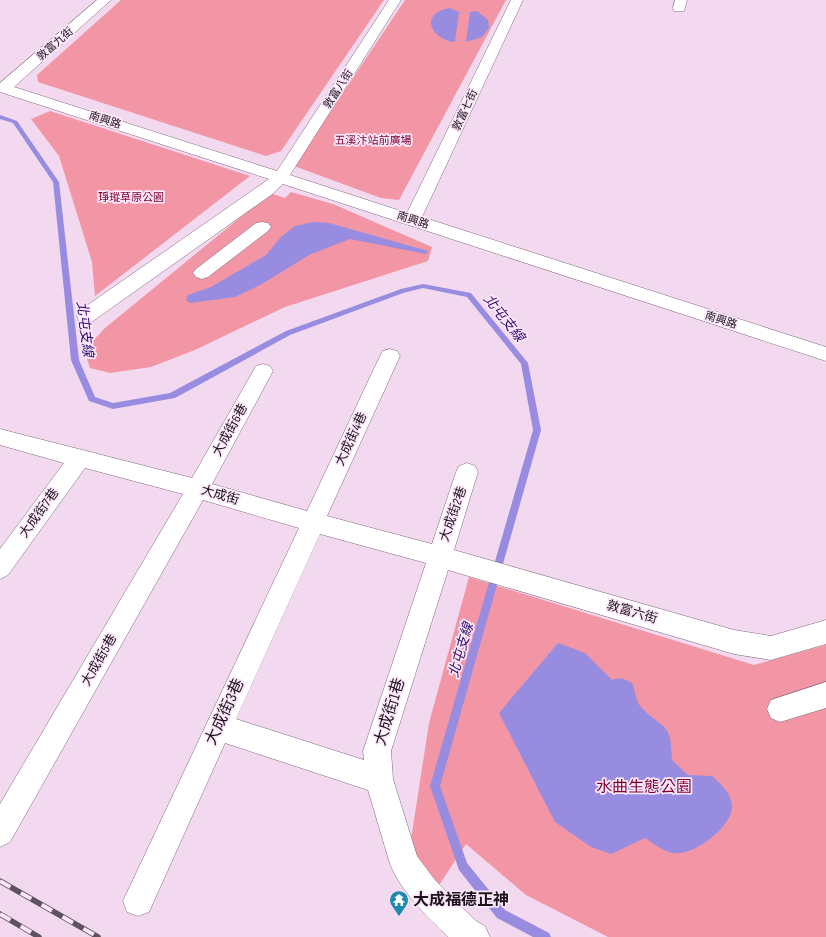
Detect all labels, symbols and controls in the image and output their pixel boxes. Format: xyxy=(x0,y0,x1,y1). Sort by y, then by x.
street label: 敦富九街 xyxy=(34,25,76,63)
street label: 敦富八街 xyxy=(321,67,355,111)
street label: 敦富七街 xyxy=(450,87,480,133)
street label: 南興路 xyxy=(87,109,123,131)
park label: 五溪汴站前廣場 xyxy=(335,134,412,147)
park label: 琤瑽草原公園 xyxy=(98,191,164,204)
street label: 南興路 xyxy=(395,209,431,231)
water label: 北屯支線 xyxy=(480,291,529,347)
water label: 北屯支線 xyxy=(73,300,97,360)
street label: 南興路 xyxy=(703,309,739,331)
street label: 大成街6巷 xyxy=(209,401,251,459)
street label: 大成街4巷 xyxy=(332,410,370,468)
street label: 大成街 xyxy=(199,482,241,508)
street label: 大成街2巷 xyxy=(436,484,470,544)
street label: 大成街7巷 xyxy=(16,485,62,541)
street label: 敦富六街 xyxy=(605,597,659,627)
water label: 北屯支線 xyxy=(445,619,477,679)
street label: 大成街5巷 xyxy=(78,631,120,689)
street label: 大成街3巷 xyxy=(201,676,249,748)
street label: 大成街1巷 xyxy=(371,676,409,748)
park label: 水曲生態公園 xyxy=(596,778,692,797)
temple icon: 大成福德正神 xyxy=(388,889,410,917)
place label: 大成福德正神 xyxy=(413,890,509,910)

